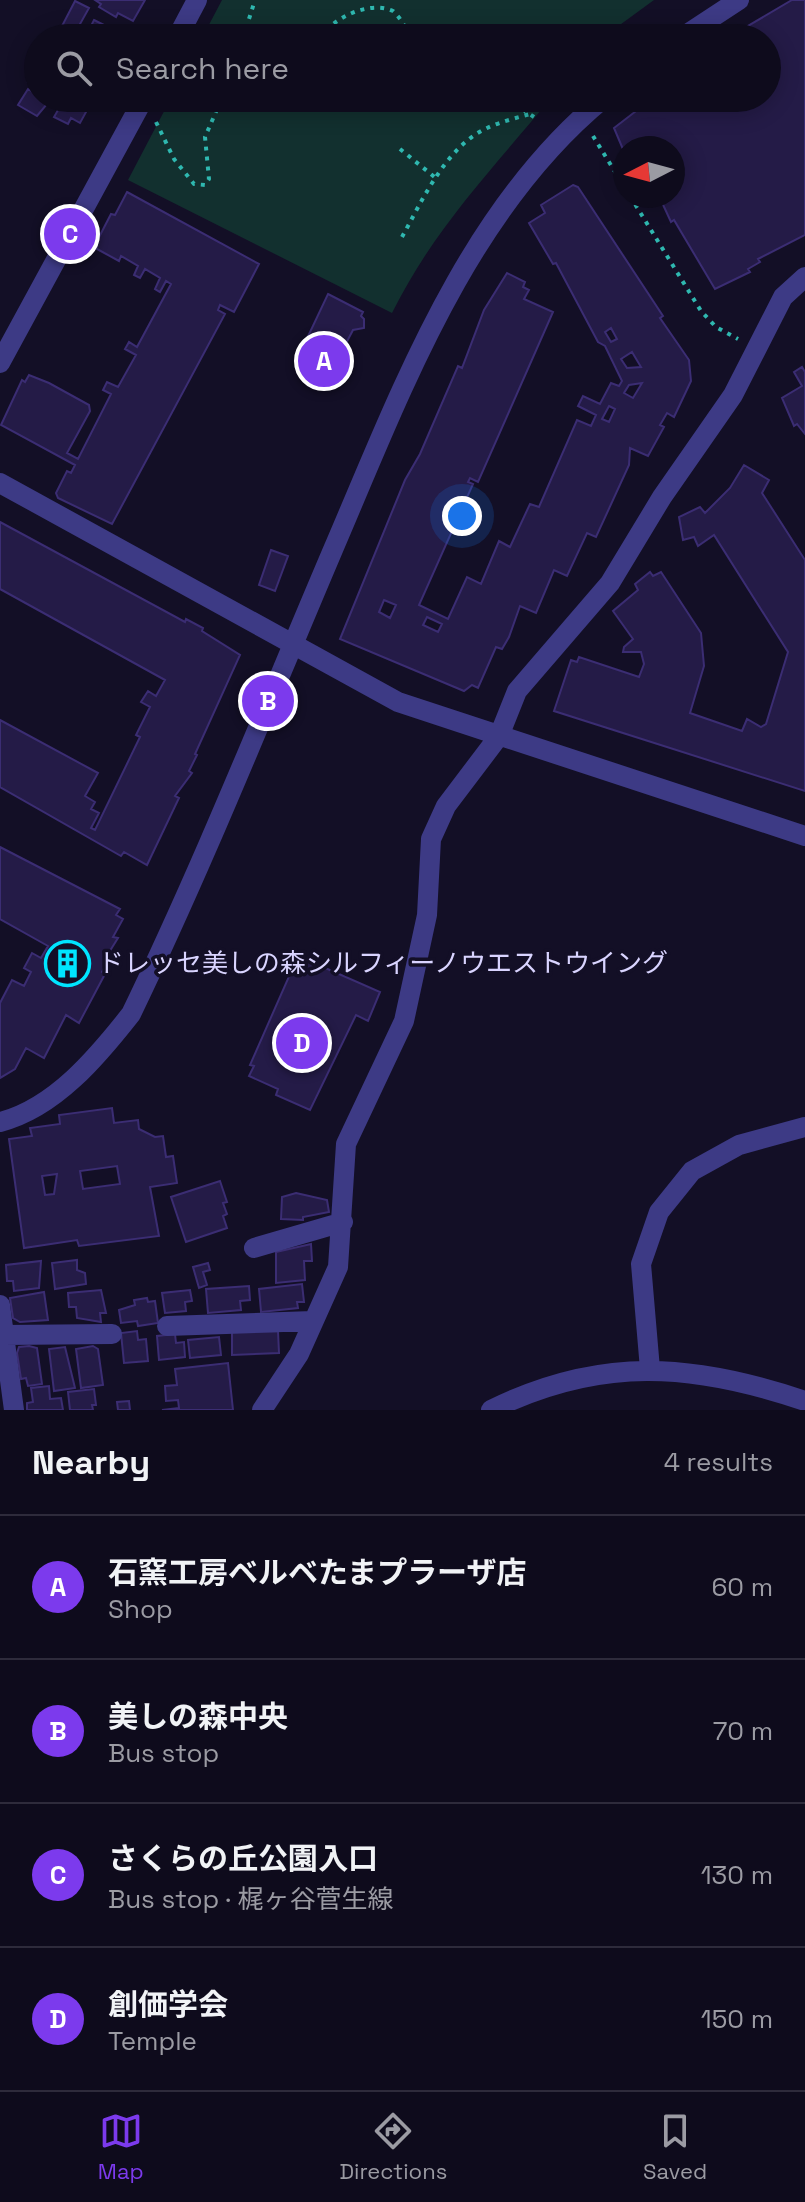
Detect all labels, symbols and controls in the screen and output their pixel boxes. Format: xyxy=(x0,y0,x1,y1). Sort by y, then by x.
search box xyxy=(24,24,781,112)
icon: search xyxy=(52,46,96,90)
text: Search here xyxy=(116,49,289,88)
north arrow xyxy=(613,136,685,208)
pin: C xyxy=(44,204,96,264)
pin: A xyxy=(298,331,350,391)
your location xyxy=(442,496,482,536)
pin: B xyxy=(242,671,294,731)
building icon: ドレッセ美しの森シルフィーノウエストウイング xyxy=(43,939,91,987)
place label: ドレッセ美しの森シルフィーノウエストウイング xyxy=(98,946,668,980)
pin: D xyxy=(276,1013,328,1073)
text: Nearby xyxy=(32,1441,150,1484)
text: 4 results xyxy=(664,1445,773,1479)
text: 石窯工房ベルベたまプラーザ店 xyxy=(108,1553,527,1592)
text: A xyxy=(50,1570,66,1604)
text: 60 m xyxy=(711,1570,773,1604)
text: Shop xyxy=(108,1592,173,1626)
text: 美しの森中央 xyxy=(108,1697,288,1736)
text: B xyxy=(49,1714,67,1748)
text: 70 m xyxy=(713,1714,773,1748)
text: Bus stop xyxy=(108,1736,219,1770)
text: さくらの丘公園入口 xyxy=(108,1839,378,1878)
text: C xyxy=(50,1858,66,1892)
text: 130 m xyxy=(701,1858,773,1892)
text: Bus stop · 梶ヶ谷菅生線 xyxy=(108,1882,393,1916)
text: 創価学会 xyxy=(108,1985,228,2024)
text: D xyxy=(49,2002,67,2036)
text: 150 m xyxy=(701,2002,773,2036)
text: Temple xyxy=(108,2024,197,2058)
tab: Map xyxy=(98,2109,144,2185)
tab: Directions xyxy=(339,2109,447,2185)
tab: Saved xyxy=(643,2109,707,2185)

